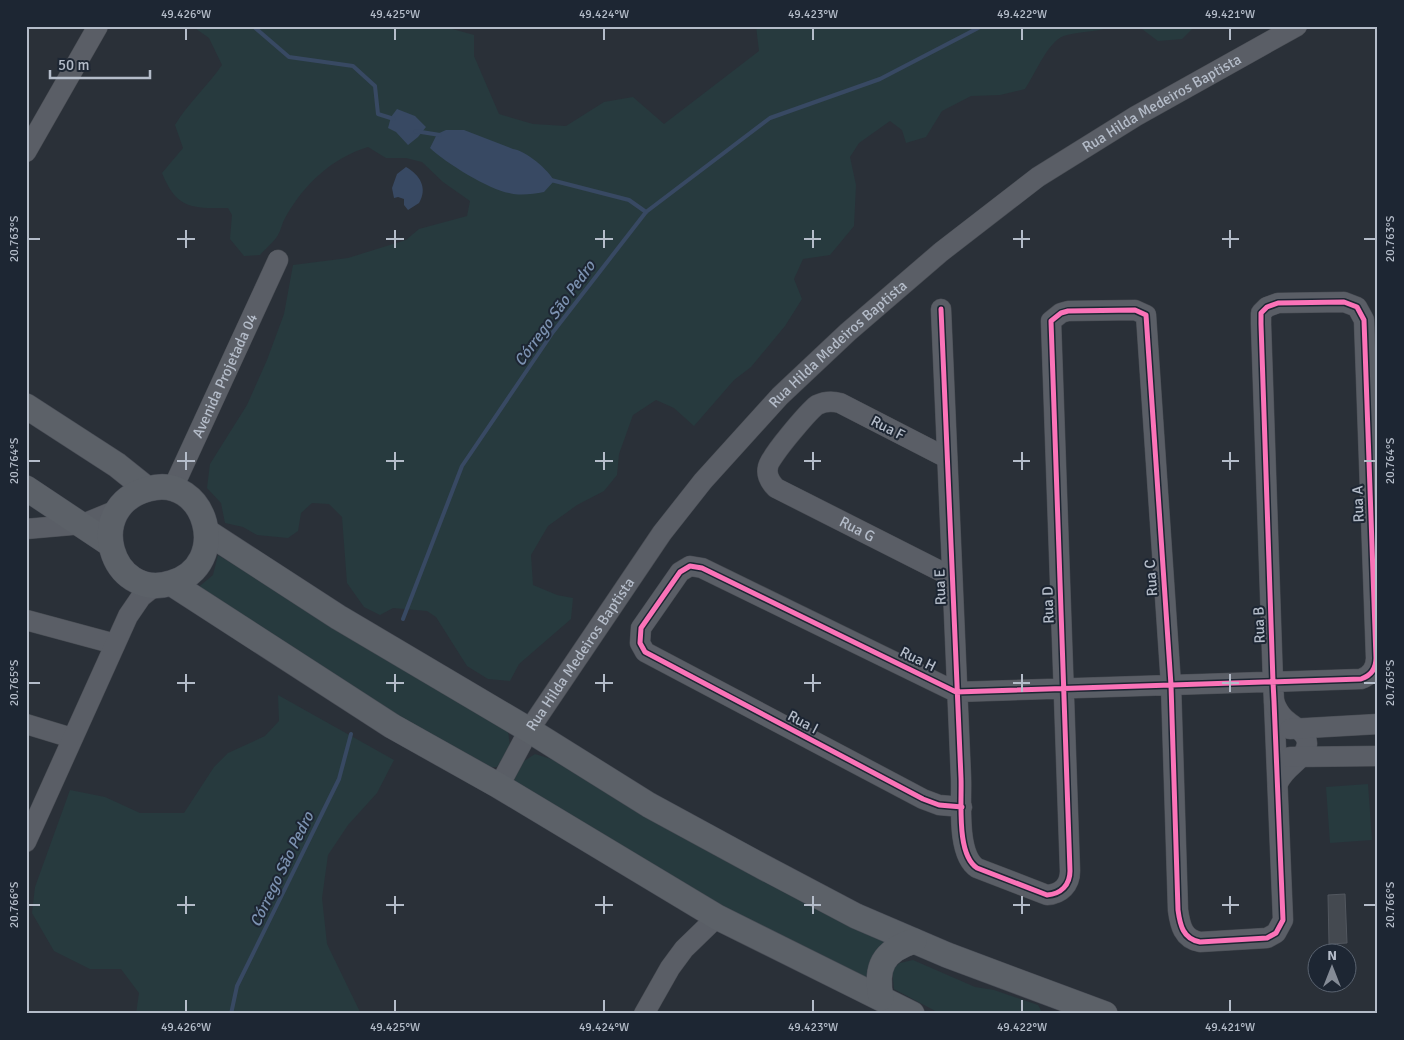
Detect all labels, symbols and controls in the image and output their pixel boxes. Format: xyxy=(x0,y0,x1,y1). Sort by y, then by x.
text: 49.426°W xyxy=(161,7,211,22)
text: 49.425°W xyxy=(370,7,420,22)
text: 49.424°W xyxy=(579,7,629,22)
text: 49.423°W xyxy=(788,7,838,22)
text: 49.422°W xyxy=(997,7,1047,22)
text: 49.421°W xyxy=(1205,7,1255,22)
scale bar xyxy=(50,48,150,80)
street label: Rua Hilda Medeiros Baptista xyxy=(1079,50,1244,156)
text: 50 m xyxy=(58,56,89,74)
text: 20.763°S xyxy=(7,215,22,262)
text: 20.763°S xyxy=(1383,215,1398,262)
water label: Córrego São Pedro xyxy=(510,256,600,370)
street label: Rua Hilda Medeiros Baptista xyxy=(765,276,911,411)
street label: Avenida Projetada 04 xyxy=(188,310,261,441)
street label: Rua F xyxy=(868,412,908,444)
text: 20.764°S xyxy=(7,437,22,484)
text: 20.764°S xyxy=(1383,437,1398,484)
street label: Rua A xyxy=(1348,485,1368,523)
street label: Rua G xyxy=(836,513,878,546)
street label: Rua C xyxy=(1141,559,1161,597)
street label: Rua E xyxy=(930,569,950,605)
street label: Rua Hilda Medeiros Baptista xyxy=(522,574,638,734)
street label: Rua D xyxy=(1038,586,1058,624)
street label: Rua B xyxy=(1249,606,1269,644)
street label: Rua H xyxy=(897,643,939,675)
text: 20.765°S xyxy=(7,659,22,706)
text: 20.765°S xyxy=(1383,659,1398,706)
street label: Rua I xyxy=(785,706,821,738)
water label: Córrego São Pedro xyxy=(245,808,319,930)
text: 20.766°S xyxy=(7,881,22,928)
text: 20.766°S xyxy=(1383,881,1398,928)
north arrow xyxy=(1306,942,1356,992)
text: N xyxy=(1327,947,1337,964)
text: 49.426°W xyxy=(161,1020,211,1035)
text: 49.425°W xyxy=(370,1020,420,1035)
text: 49.424°W xyxy=(579,1020,629,1035)
text: 49.423°W xyxy=(788,1020,838,1035)
text: 49.422°W xyxy=(997,1020,1047,1035)
text: 49.421°W xyxy=(1205,1020,1255,1035)

